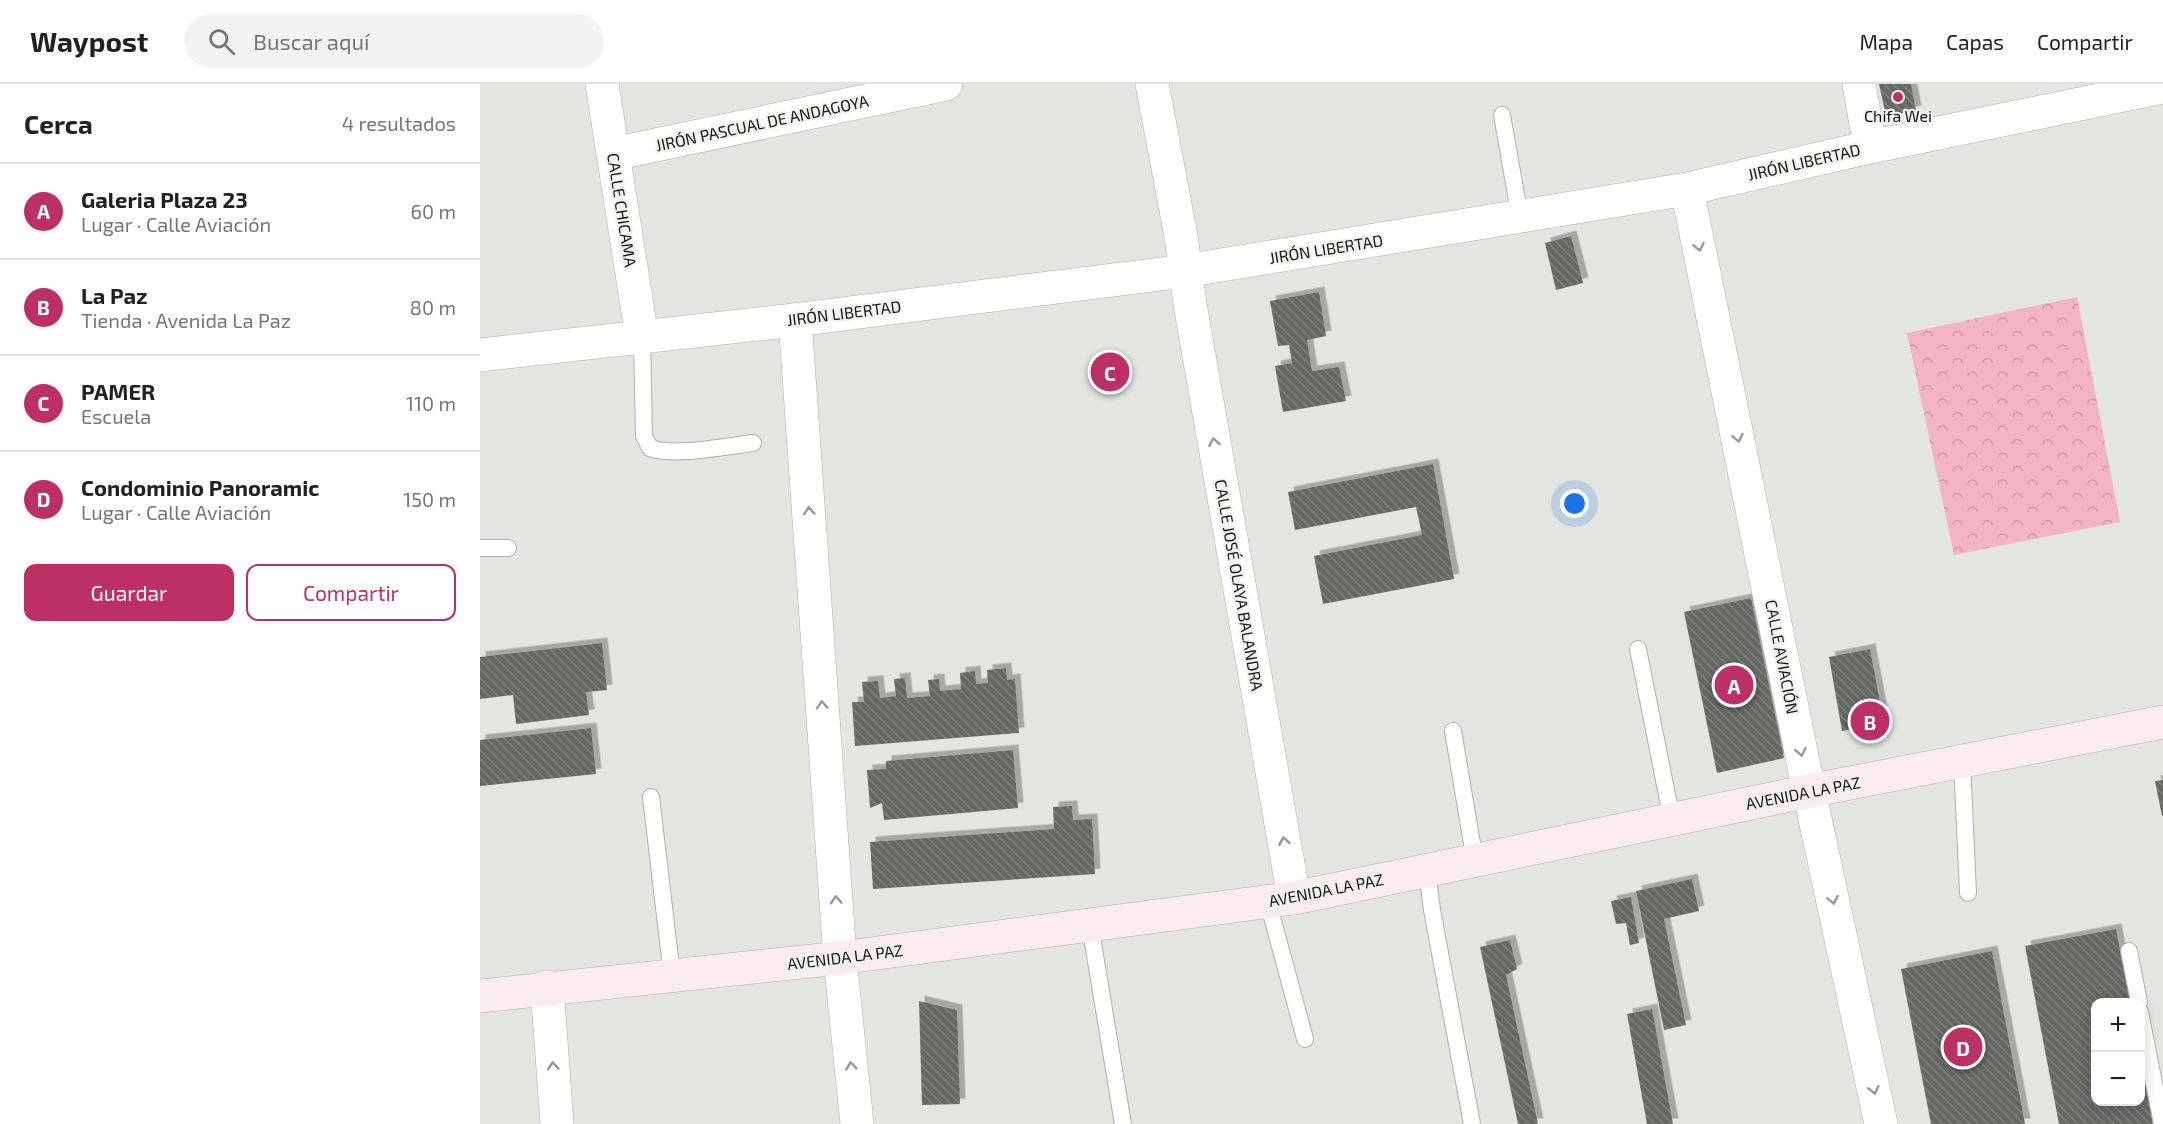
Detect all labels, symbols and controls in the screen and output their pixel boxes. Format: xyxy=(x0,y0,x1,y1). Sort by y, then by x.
search box xyxy=(184,14,604,68)
text: Waypost xyxy=(30,24,148,58)
icon: search xyxy=(205,25,238,58)
text: Buscar aquí xyxy=(253,28,369,54)
text: Mapa xyxy=(1859,29,1913,54)
text: Capas xyxy=(1946,29,2004,54)
text: Compartir xyxy=(2037,29,2133,54)
marker: Chifa Wei xyxy=(1891,90,1905,104)
street label: JIRÓN PASCUAL DE ANDAGOYA xyxy=(654,91,870,154)
place label: Chifa Wei xyxy=(1864,106,1932,125)
text: Cerca xyxy=(24,108,93,139)
text: 4 resultados xyxy=(342,111,456,135)
street label: JIRÓN LIBERTAD xyxy=(1746,139,1862,184)
street label: CALLE CHICAMA xyxy=(604,152,641,268)
text: Galeria Plaza 23 xyxy=(81,186,248,212)
text: A xyxy=(37,199,50,223)
text: 60 m xyxy=(411,199,456,223)
text: Lugar · Calle Aviación xyxy=(81,212,271,236)
street label: JIRÓN LIBERTAD xyxy=(1268,230,1384,267)
one-way arrow xyxy=(1692,241,1705,251)
text: La Paz xyxy=(81,282,148,308)
text: B xyxy=(37,295,50,319)
text: 80 m xyxy=(410,295,456,319)
street label: JIRÓN LIBERTAD xyxy=(786,296,902,329)
text: Tienda · Avenida La Paz xyxy=(81,308,291,332)
pin: C xyxy=(1090,350,1130,394)
text: PAMER xyxy=(81,378,155,404)
text: C xyxy=(38,391,49,415)
text: 110 m xyxy=(406,391,456,415)
text: Escuela xyxy=(81,404,151,428)
one-way arrow xyxy=(1731,432,1744,442)
one-way arrow xyxy=(1208,437,1221,447)
text: Condominio Panoramic xyxy=(81,474,320,500)
street label: CALLE JOSÉ OLAYA BALANDRA xyxy=(1212,478,1267,692)
text: D xyxy=(37,487,50,511)
text: 150 m xyxy=(403,487,456,511)
your location xyxy=(1560,489,1589,518)
text: Lugar · Calle Aviación xyxy=(81,500,271,524)
one-way arrow xyxy=(802,506,815,515)
button: Guardar xyxy=(24,564,234,621)
button: Compartir xyxy=(246,564,456,621)
street label: CALLE AVIACIÓN xyxy=(1762,598,1803,716)
pin: A xyxy=(1714,662,1754,708)
pin: B xyxy=(1850,698,1890,744)
one-way arrow xyxy=(816,701,829,710)
one-way arrow xyxy=(1794,747,1807,757)
street label: AVENIDA LA PAZ xyxy=(1744,772,1862,813)
one-way arrow xyxy=(1278,836,1290,845)
street label: AVENIDA LA PAZ xyxy=(1267,869,1385,910)
one-way arrow xyxy=(1826,894,1839,904)
one-way arrow xyxy=(830,895,843,904)
street label: AVENIDA LA PAZ xyxy=(786,940,904,973)
map controls xyxy=(2091,998,2145,1106)
button: + xyxy=(2091,998,2145,1052)
pin: D xyxy=(1944,1024,1982,1070)
button: − xyxy=(2091,1052,2145,1106)
one-way arrow xyxy=(546,1061,559,1070)
one-way arrow xyxy=(845,1061,858,1070)
one-way arrow xyxy=(1867,1085,1880,1095)

